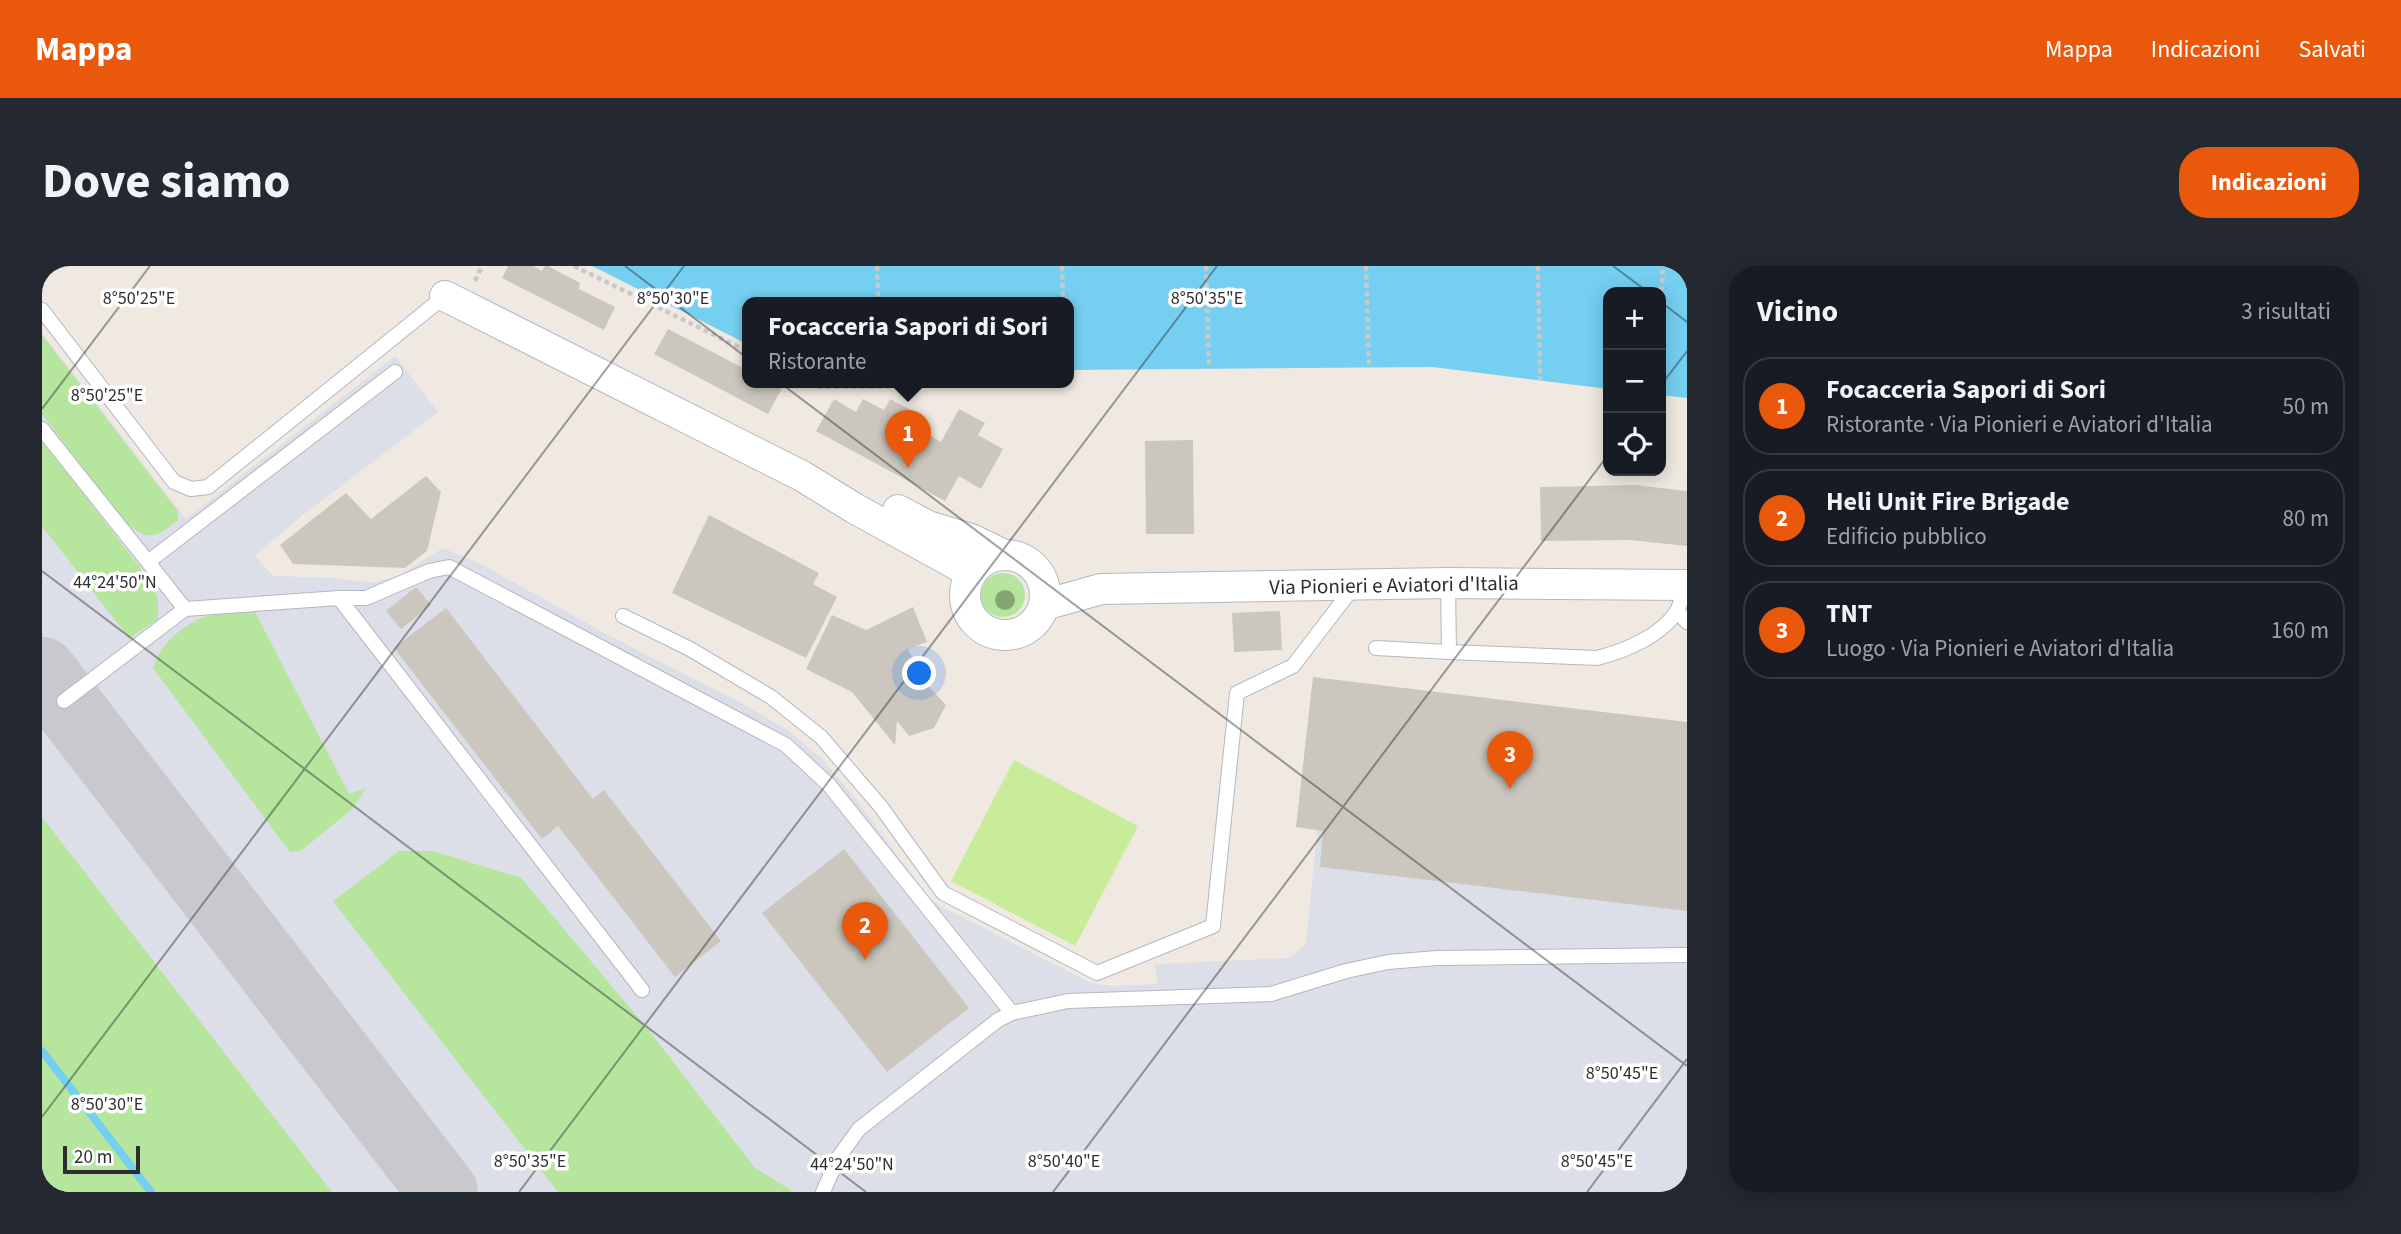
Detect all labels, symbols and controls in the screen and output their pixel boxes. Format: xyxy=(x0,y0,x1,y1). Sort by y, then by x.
text: Mappa xyxy=(35,26,132,73)
text: Mappa xyxy=(2045,32,2113,67)
text: Indicazioni xyxy=(2151,32,2260,67)
text: Salvati xyxy=(2298,32,2366,67)
text: Dove siamo xyxy=(42,147,291,217)
button: Indicazioni xyxy=(2179,147,2359,218)
text: 8°50'25"E xyxy=(103,286,175,311)
text: 8°50'30"E xyxy=(637,286,709,311)
text: 8°50'35"E xyxy=(1171,286,1243,311)
map controls xyxy=(1603,287,1666,476)
button: + xyxy=(1603,287,1666,350)
text: Vicino xyxy=(1757,290,1838,333)
text: 3 risultati xyxy=(2241,295,2331,328)
popup xyxy=(742,297,1074,388)
text: Focacceria Sapori di Sori xyxy=(768,308,1048,345)
text: Ristorante xyxy=(768,345,866,378)
button: − xyxy=(1603,350,1666,413)
text: Focacceria Sapori di Sori xyxy=(1826,371,2106,408)
text: 8°50'25"E xyxy=(71,383,143,408)
text: 1 xyxy=(1776,390,1788,423)
text: 50 m xyxy=(2282,390,2329,423)
text: Ristorante · Via Pionieri e Aviatori d'Italia xyxy=(1826,408,2213,441)
pin: 1 xyxy=(885,410,931,468)
button: locate xyxy=(1603,413,1666,476)
text: Heli Unit Fire Brigade xyxy=(1826,483,2070,520)
text: 2 xyxy=(1776,502,1788,535)
text: 80 m xyxy=(2282,502,2329,535)
text: Edificio pubblico xyxy=(1826,520,1987,553)
street label: Via Pionieri e Aviatori d'Italia xyxy=(1269,568,1519,602)
text: 44°24'50"N xyxy=(73,570,157,595)
text: TNT xyxy=(1826,595,1872,632)
text: 3 xyxy=(1776,614,1788,647)
text: 160 m xyxy=(2271,614,2329,647)
text: Luogo · Via Pionieri e Aviatori d'Italia xyxy=(1826,632,2174,665)
your location xyxy=(902,656,936,690)
pin: 3 xyxy=(1487,731,1533,789)
pin: 2 xyxy=(842,902,888,960)
text: 8°50'45"E xyxy=(1586,1061,1658,1086)
text: 8°50'30"E xyxy=(71,1092,143,1117)
scale bar xyxy=(63,1143,140,1175)
text: 20 m xyxy=(74,1144,112,1171)
text: 8°50'35"E xyxy=(494,1149,566,1174)
text: 8°50'40"E xyxy=(1028,1149,1100,1174)
text: 8°50'45"E xyxy=(1561,1149,1633,1174)
text: 44°24'50"N xyxy=(810,1152,894,1177)

